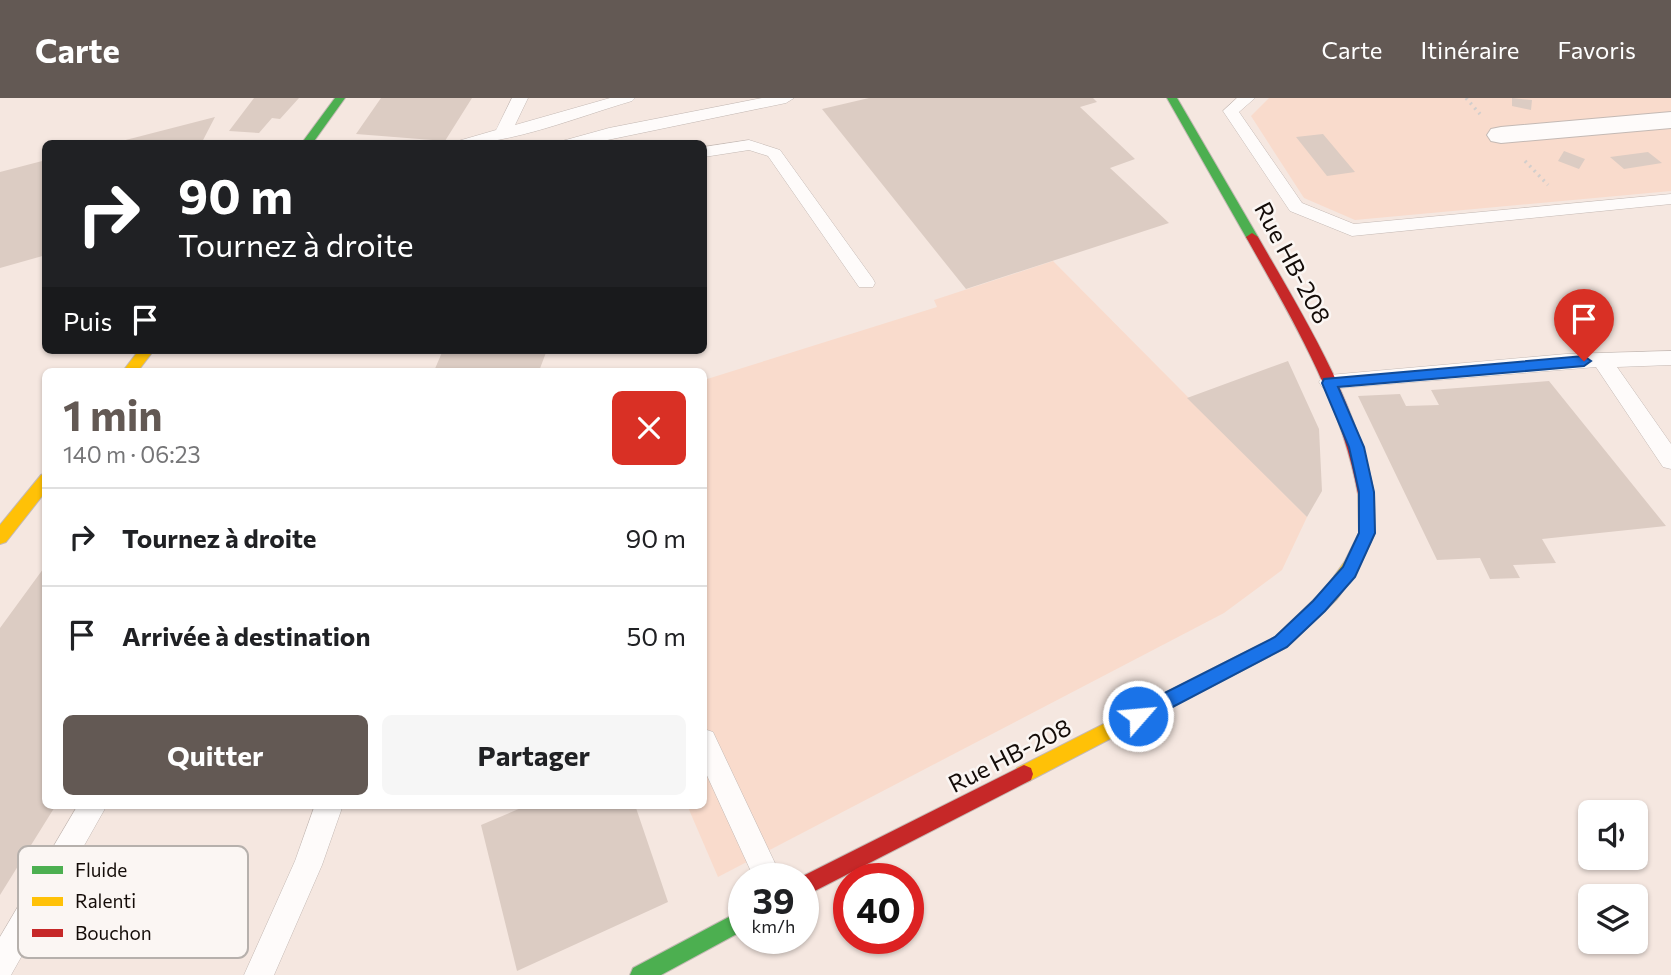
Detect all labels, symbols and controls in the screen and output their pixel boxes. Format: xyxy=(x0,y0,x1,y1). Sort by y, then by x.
text: Carte xyxy=(35,29,120,70)
text: Carte xyxy=(1322,35,1383,64)
text: Itinéraire xyxy=(1421,35,1520,64)
text: Favoris xyxy=(1558,35,1636,64)
text: 90 m xyxy=(178,164,293,224)
icon: right xyxy=(63,168,154,259)
street label: Rue HB-208 xyxy=(1249,196,1338,328)
text: Tournez à droite xyxy=(178,224,414,264)
pin xyxy=(1554,289,1614,361)
icon: arrive xyxy=(1565,300,1603,338)
icon: arrive xyxy=(126,301,164,339)
text: Puis xyxy=(63,305,112,336)
text: 1 min xyxy=(63,388,163,440)
button: close xyxy=(612,391,686,465)
text: 140 m · 06:23 xyxy=(63,440,201,468)
icon: right xyxy=(63,518,101,556)
text: Tournez à droite xyxy=(122,522,317,553)
text: 90 m xyxy=(626,522,686,553)
icon: arrive xyxy=(63,616,101,654)
text: Arrivée à destination xyxy=(122,620,370,651)
text: 50 m xyxy=(626,620,686,651)
position arrow xyxy=(1101,679,1175,753)
street label: Rue HB-208 xyxy=(943,711,1075,798)
button: Quitter xyxy=(63,715,368,795)
button: Partager xyxy=(382,715,686,795)
map controls xyxy=(1578,800,1648,954)
button: sound xyxy=(1578,800,1648,870)
legend xyxy=(18,846,248,958)
text: Fluide xyxy=(75,858,127,881)
speed limit sign: 40 xyxy=(833,863,924,954)
text: 39 xyxy=(753,878,794,921)
button: layers xyxy=(1578,884,1648,954)
text: Ralenti xyxy=(75,889,136,912)
text: km/h xyxy=(752,915,795,937)
text: Bouchon xyxy=(75,921,152,944)

